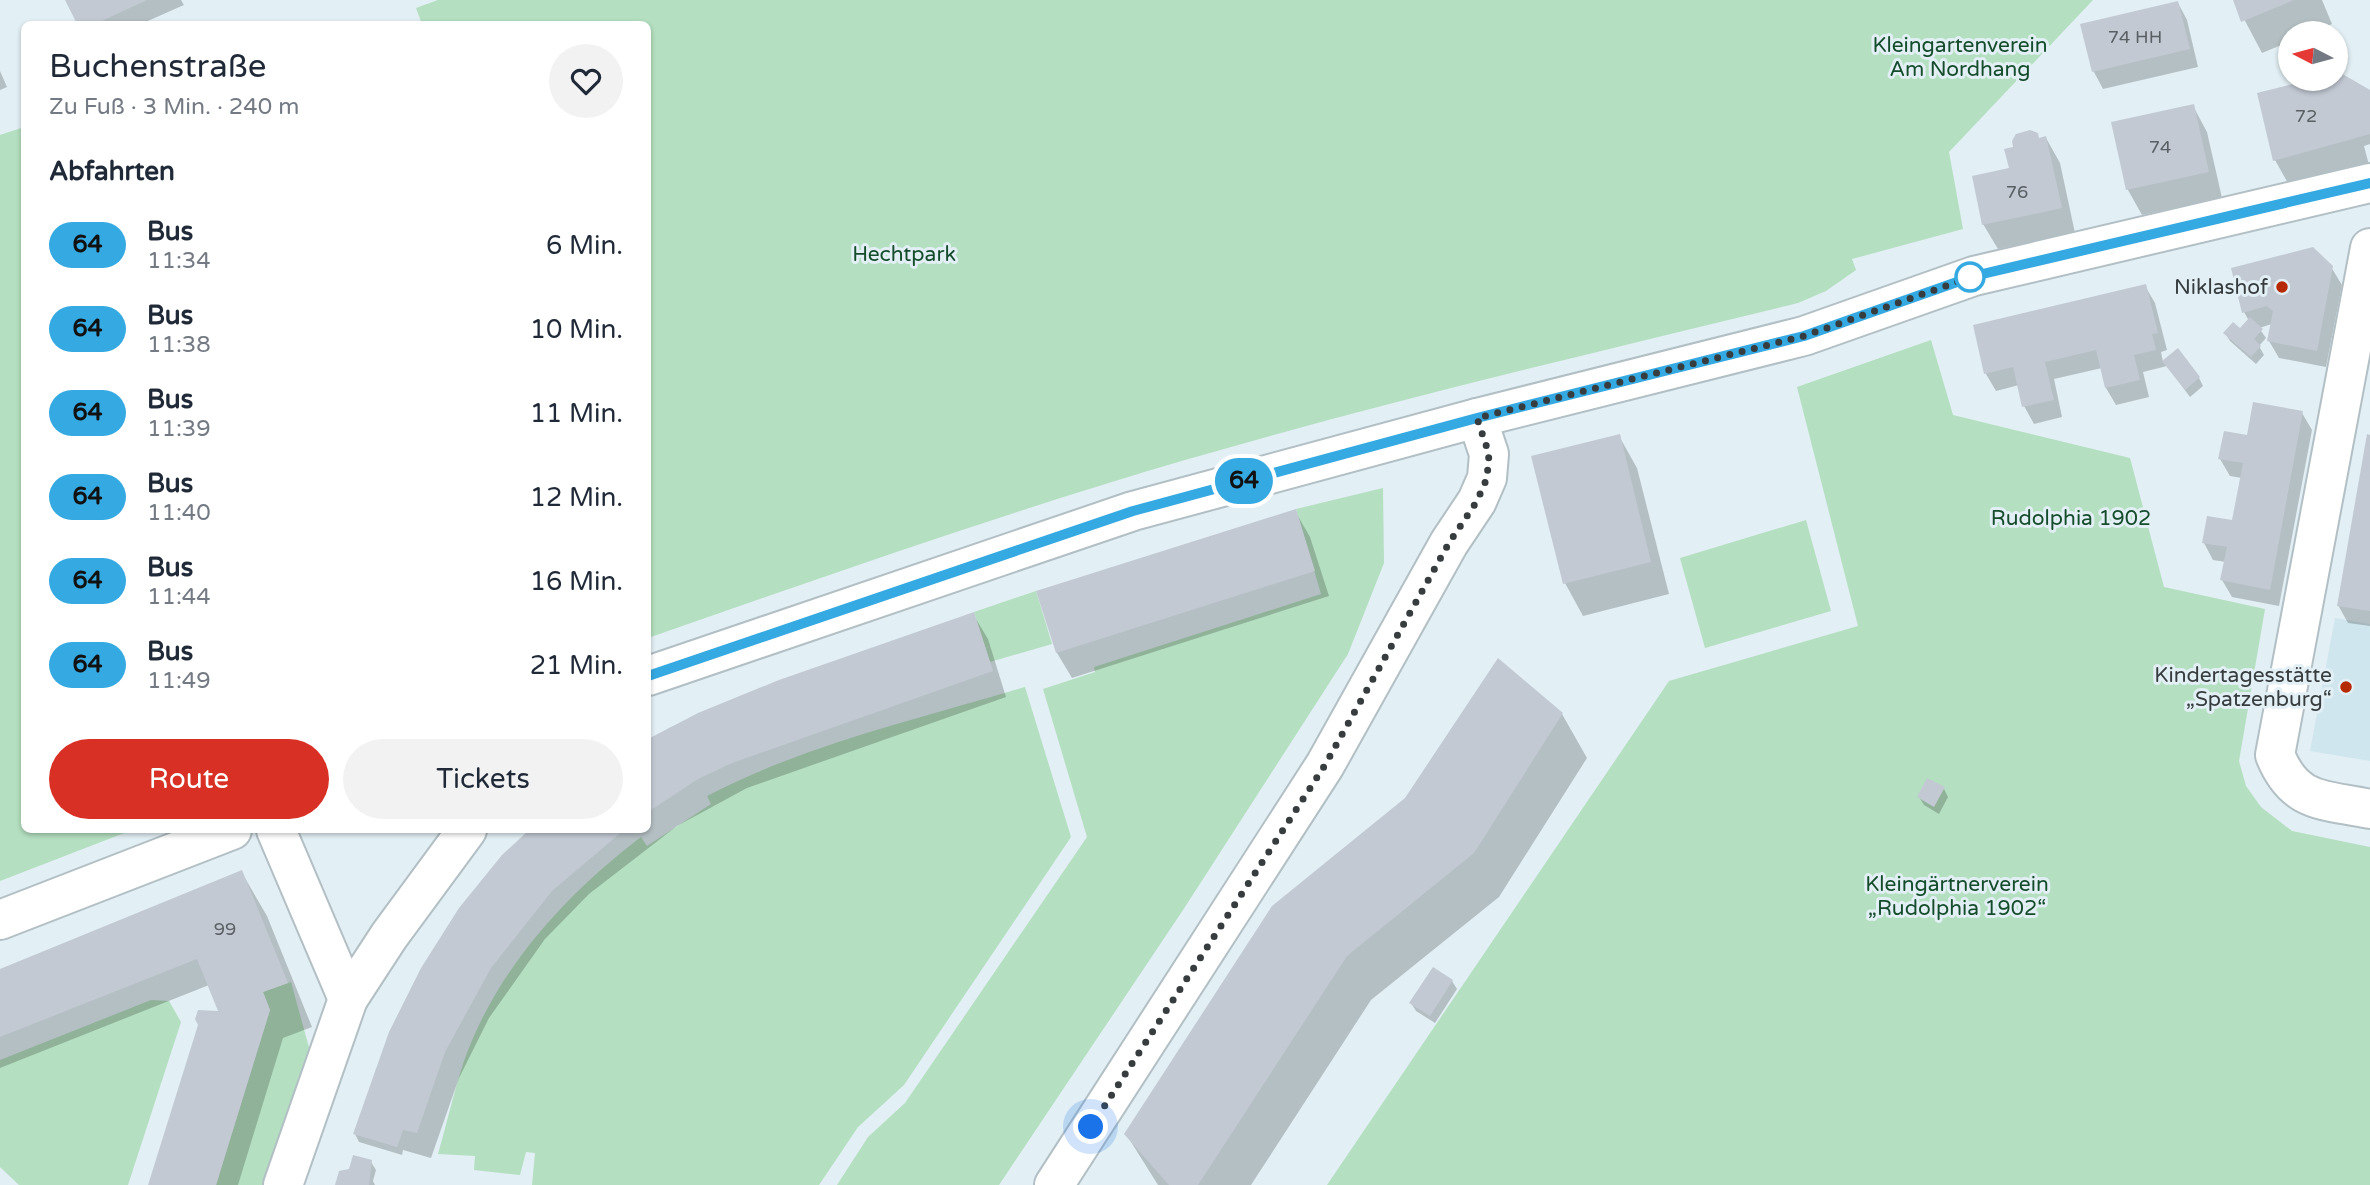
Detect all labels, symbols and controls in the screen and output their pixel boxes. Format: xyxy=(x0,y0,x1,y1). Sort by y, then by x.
north arrow xyxy=(2278,21,2348,91)
map controls xyxy=(2278,21,2348,91)
house number: 74 HH xyxy=(2108,26,2162,48)
park label: Kleingartenverein Am Nordhang xyxy=(1872,33,2048,82)
button: heart xyxy=(549,44,623,118)
text: Buchenstraße xyxy=(49,47,266,86)
text: Zu Fuß · 3 Min. · 240 m xyxy=(49,93,299,121)
house number: 72 xyxy=(2295,105,2317,127)
house number: 74 xyxy=(2149,136,2171,158)
text: Abfahrten xyxy=(49,156,175,187)
house number: 76 xyxy=(2006,181,2028,203)
text: Bus xyxy=(147,216,193,247)
text: 64 xyxy=(72,230,103,259)
text: 6 Min. xyxy=(546,230,623,261)
park label: Hechtpark xyxy=(852,242,956,267)
text: 11:34 xyxy=(147,247,211,275)
unlabelled marker xyxy=(1955,262,1985,292)
place label: Niklashof xyxy=(2174,275,2268,300)
marker: Niklashof xyxy=(2274,279,2290,295)
text: Bus xyxy=(147,300,193,331)
text: 64 xyxy=(72,314,103,343)
text: 10 Min. xyxy=(530,314,623,345)
text: 11:38 xyxy=(147,331,211,359)
text: Bus xyxy=(147,384,193,415)
text: 64 xyxy=(72,398,103,427)
text: 11 Min. xyxy=(530,398,623,429)
text: 11:39 xyxy=(147,415,211,443)
line badge: 64 xyxy=(1212,458,1276,504)
text: 64 xyxy=(1229,466,1259,495)
text: Bus xyxy=(147,468,193,499)
text: 64 xyxy=(72,482,103,511)
text: 12 Min. xyxy=(530,482,623,513)
text: 11:40 xyxy=(147,499,211,527)
park label: Rudolphia 1902 xyxy=(1991,506,2151,531)
text: Bus xyxy=(147,552,193,583)
text: 64 xyxy=(72,566,103,595)
text: 16 Min. xyxy=(530,566,623,597)
text: 11:44 xyxy=(147,583,211,611)
text: Bus xyxy=(147,636,193,667)
text: 64 xyxy=(72,650,103,679)
text: 21 Min. xyxy=(530,650,623,681)
place label: Kindertagesstätte „Spatzenburg“ xyxy=(2154,663,2332,712)
text: 11:49 xyxy=(147,667,211,695)
marker: Kindertagesstätte „Spatzenburg“ xyxy=(2338,679,2354,695)
button: Route xyxy=(49,739,329,819)
button: Tickets xyxy=(343,739,623,819)
park label: Kleingärtnerverein „Rudolphia 1902“ xyxy=(1865,872,2049,921)
house number: 99 xyxy=(214,918,236,940)
your location xyxy=(1073,1109,1108,1144)

